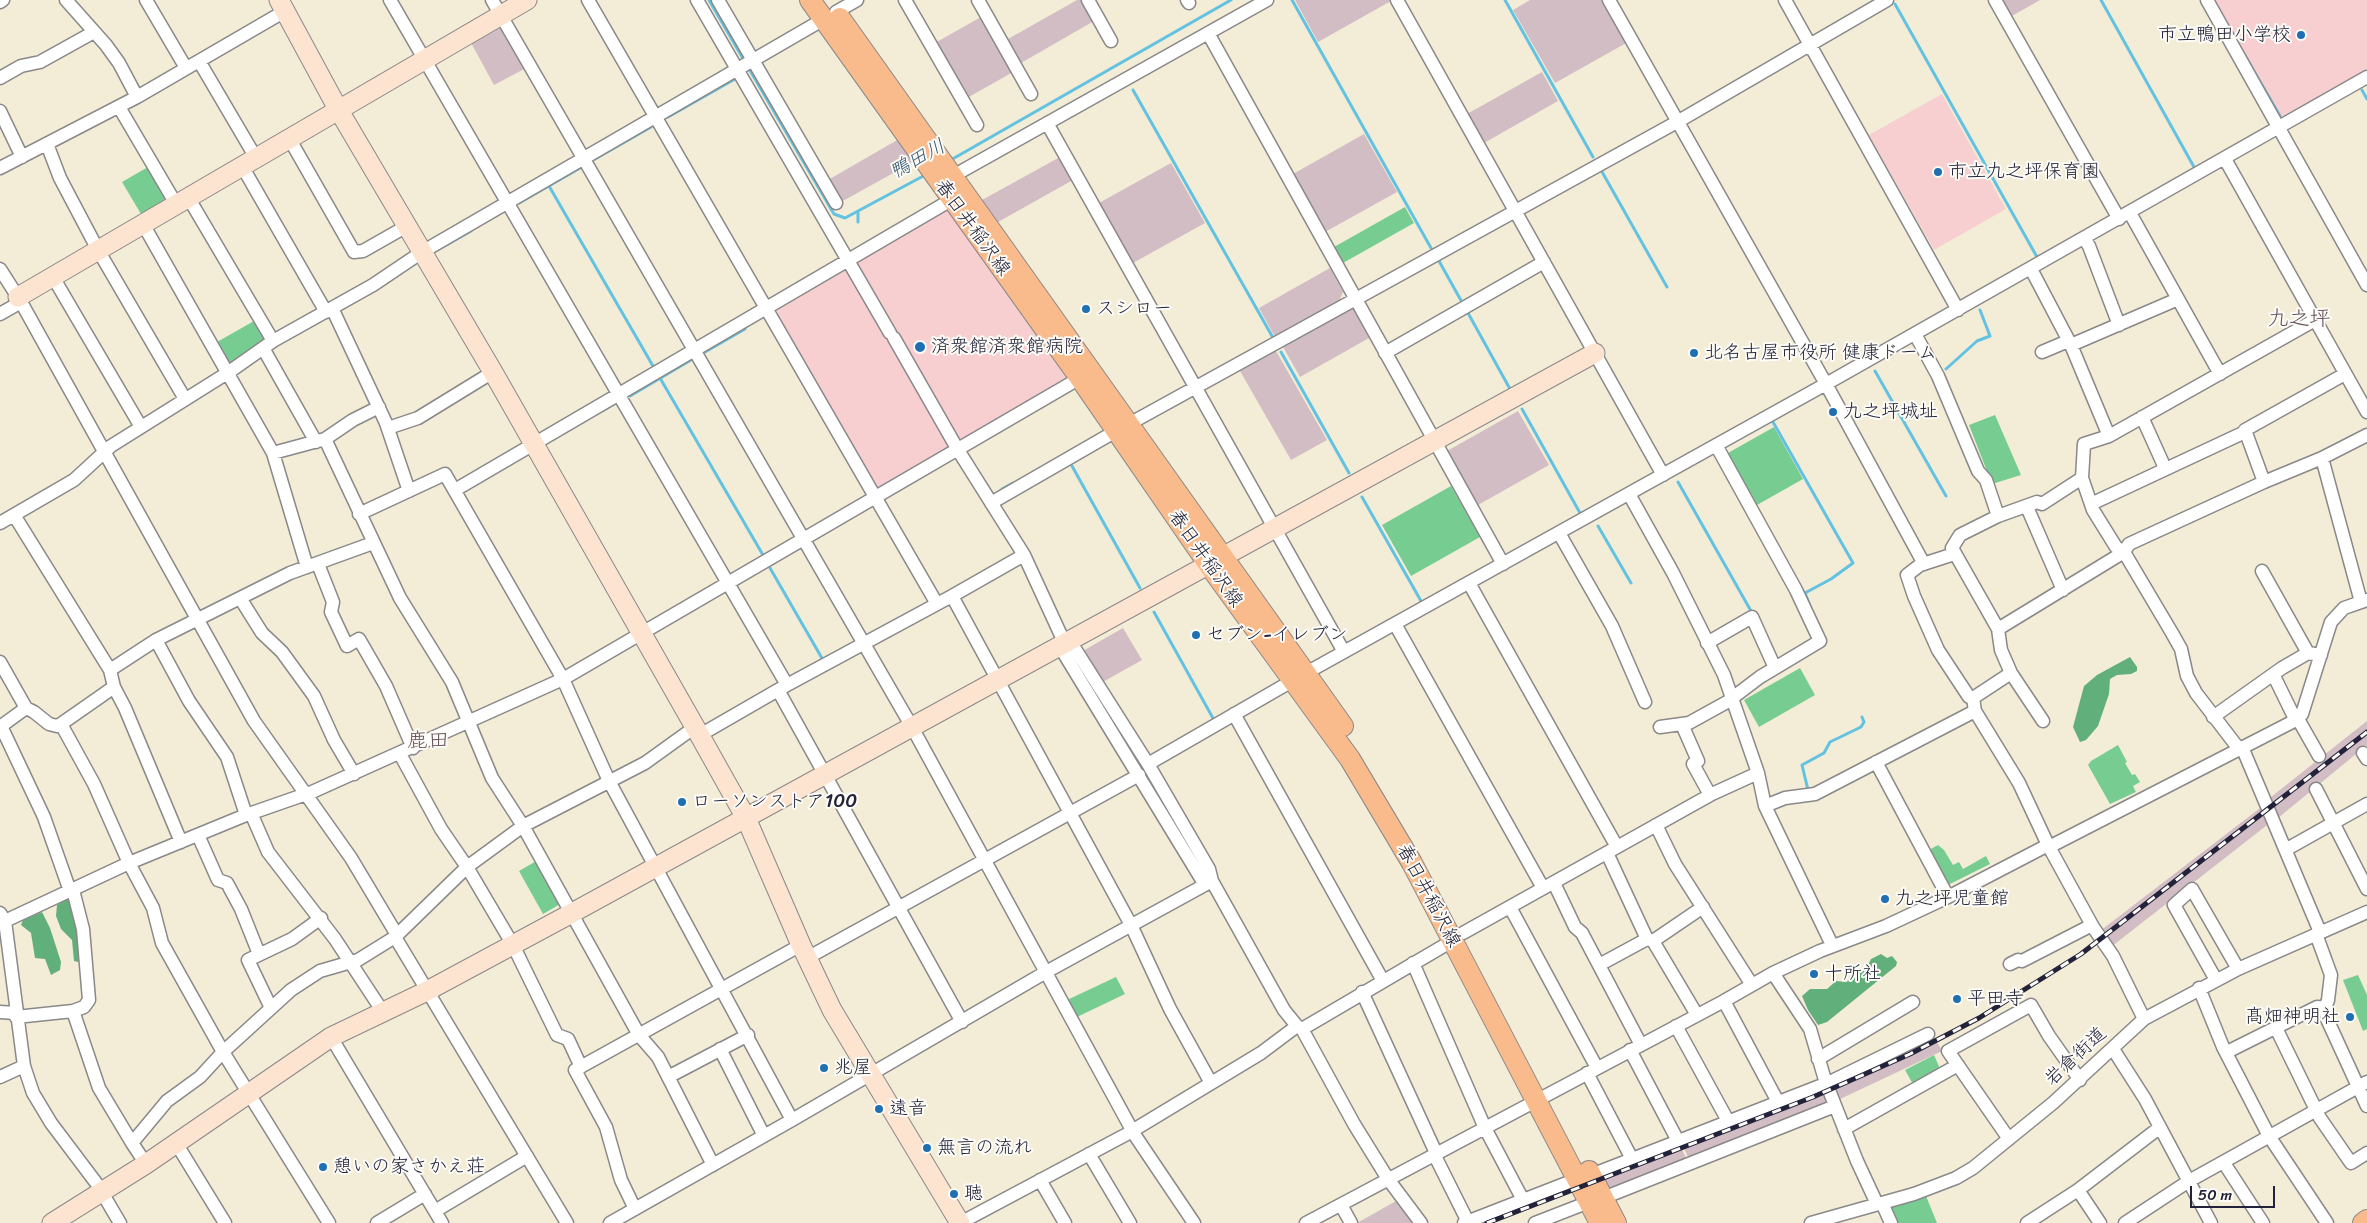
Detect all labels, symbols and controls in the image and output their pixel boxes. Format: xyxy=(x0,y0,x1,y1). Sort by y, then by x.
place label: 市立鴨田小学校 xyxy=(2158,24,2291,46)
marker: 市立鴨田小学校 xyxy=(2295,29,2307,41)
water label: 鴨田川 xyxy=(886,135,950,185)
place label: 市立九之坪保育園 xyxy=(1948,161,2100,183)
marker: 市立九之坪保育園 xyxy=(1932,166,1944,178)
street label: 春日井稲沢線 xyxy=(929,175,1015,281)
place label: スシロー xyxy=(1096,298,1172,320)
marker: スシロー xyxy=(1080,303,1092,315)
district label: 九之坪 xyxy=(2268,307,2330,333)
place label: 済衆館済衆館病院 xyxy=(931,336,1083,358)
marker: 済衆館済衆館病院 xyxy=(913,340,927,354)
place label: 北名古屋市役所 健康ドーム xyxy=(1704,342,1937,364)
marker: 北名古屋市役所 健康ドーム xyxy=(1688,347,1700,359)
place label: 九之坪城址 xyxy=(1843,401,1938,423)
marker: 九之坪城址 xyxy=(1827,406,1839,418)
street label: 春日井稲沢線 xyxy=(1163,506,1247,612)
place label: セブン-イレブン xyxy=(1206,624,1348,646)
marker: セブン-イレブン xyxy=(1190,629,1202,641)
district label: 鹿田 xyxy=(407,729,449,755)
place label: ローソンストア100 xyxy=(692,791,857,813)
marker: ローソンストア100 xyxy=(676,796,688,808)
street label: 春日井稲沢線 xyxy=(1391,840,1465,952)
place label: 九之坪児童館 xyxy=(1895,888,2009,910)
marker: 九之坪児童館 xyxy=(1879,893,1891,905)
place label: 十所社 xyxy=(1824,963,1881,985)
marker: 十所社 xyxy=(1808,968,1820,980)
place label: 平田寺 xyxy=(1967,988,2024,1010)
marker: 平田寺 xyxy=(1951,993,1963,1005)
place label: 髙畑神明社 xyxy=(2245,1006,2340,1028)
marker: 髙畑神明社 xyxy=(2344,1011,2356,1023)
street label: 岩倉街道 xyxy=(2040,1023,2112,1091)
place label: 兆屋 xyxy=(834,1057,872,1079)
marker: 兆屋 xyxy=(818,1062,830,1074)
place label: 遠音 xyxy=(889,1098,927,1120)
marker: 遠音 xyxy=(873,1103,885,1115)
place label: 無言の流れ xyxy=(937,1137,1032,1159)
marker: 無言の流れ xyxy=(921,1142,933,1154)
place label: 憩いの家さかえ荘 xyxy=(333,1156,485,1178)
marker: 憩いの家さかえ荘 xyxy=(317,1161,329,1173)
scale bar xyxy=(2192,1176,2277,1208)
text: 50 m xyxy=(2198,1182,2232,1208)
place label: 聴 xyxy=(964,1183,983,1205)
marker: 聴 xyxy=(948,1188,960,1200)

